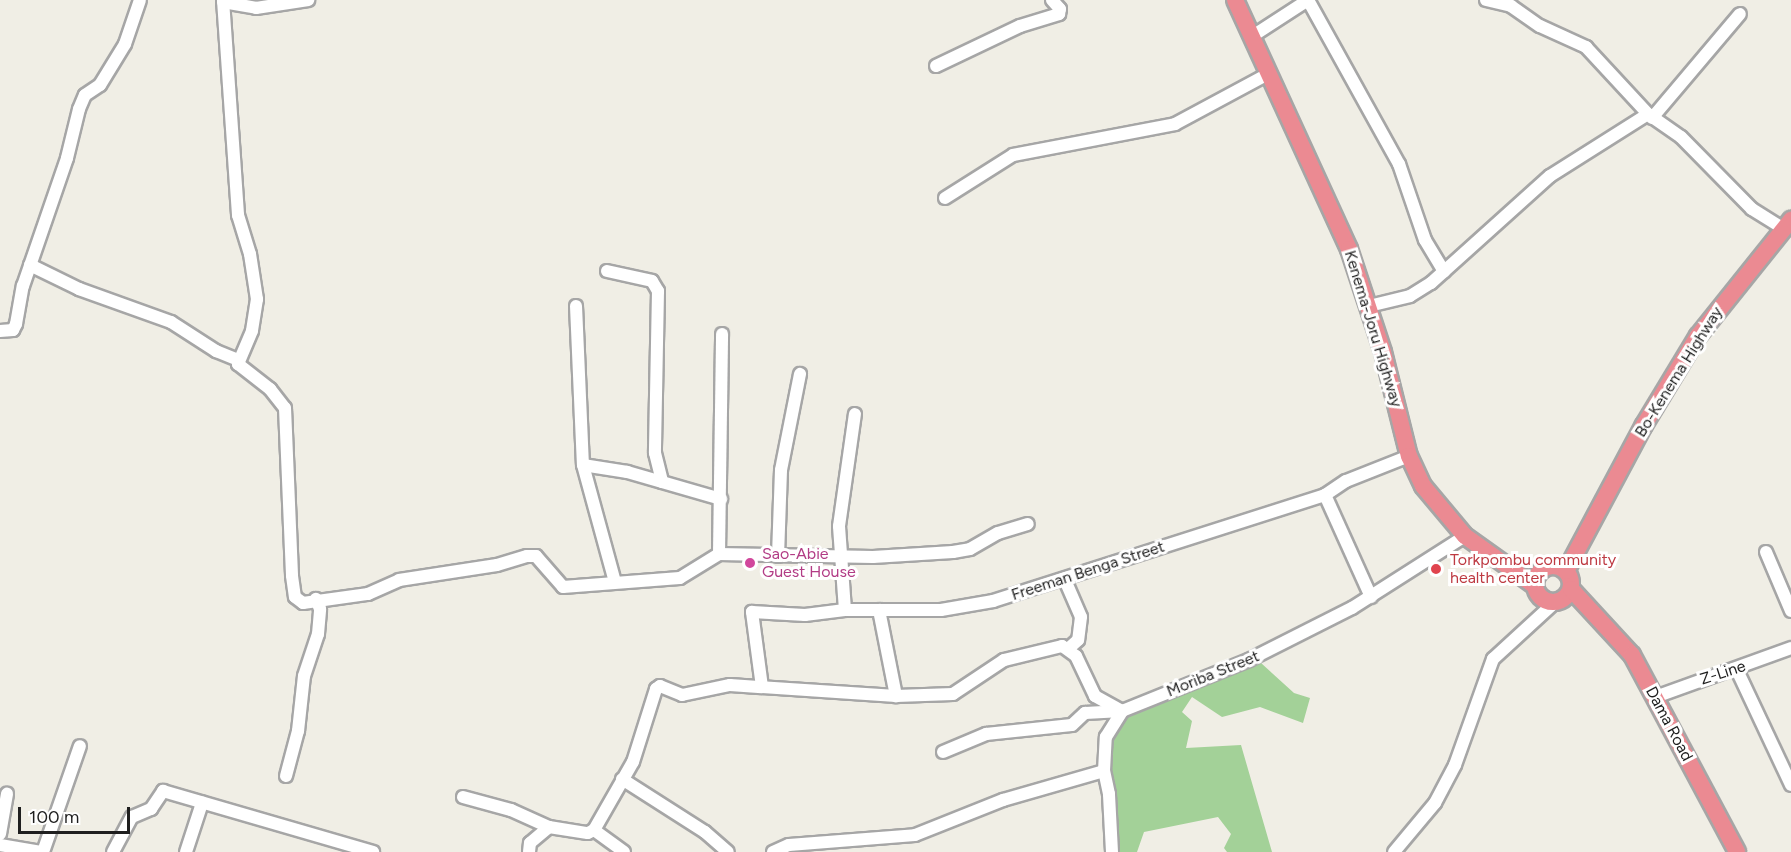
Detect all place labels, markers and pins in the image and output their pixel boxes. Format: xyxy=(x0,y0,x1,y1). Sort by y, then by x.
place label: Sao-Abie Guest House xyxy=(762,544,856,582)
place label: Torkpombu community health center xyxy=(1450,550,1616,588)
marker: Sao-Abie Guest House xyxy=(743,556,757,570)
marker: Torkpombu community health center xyxy=(1427,560,1445,578)

